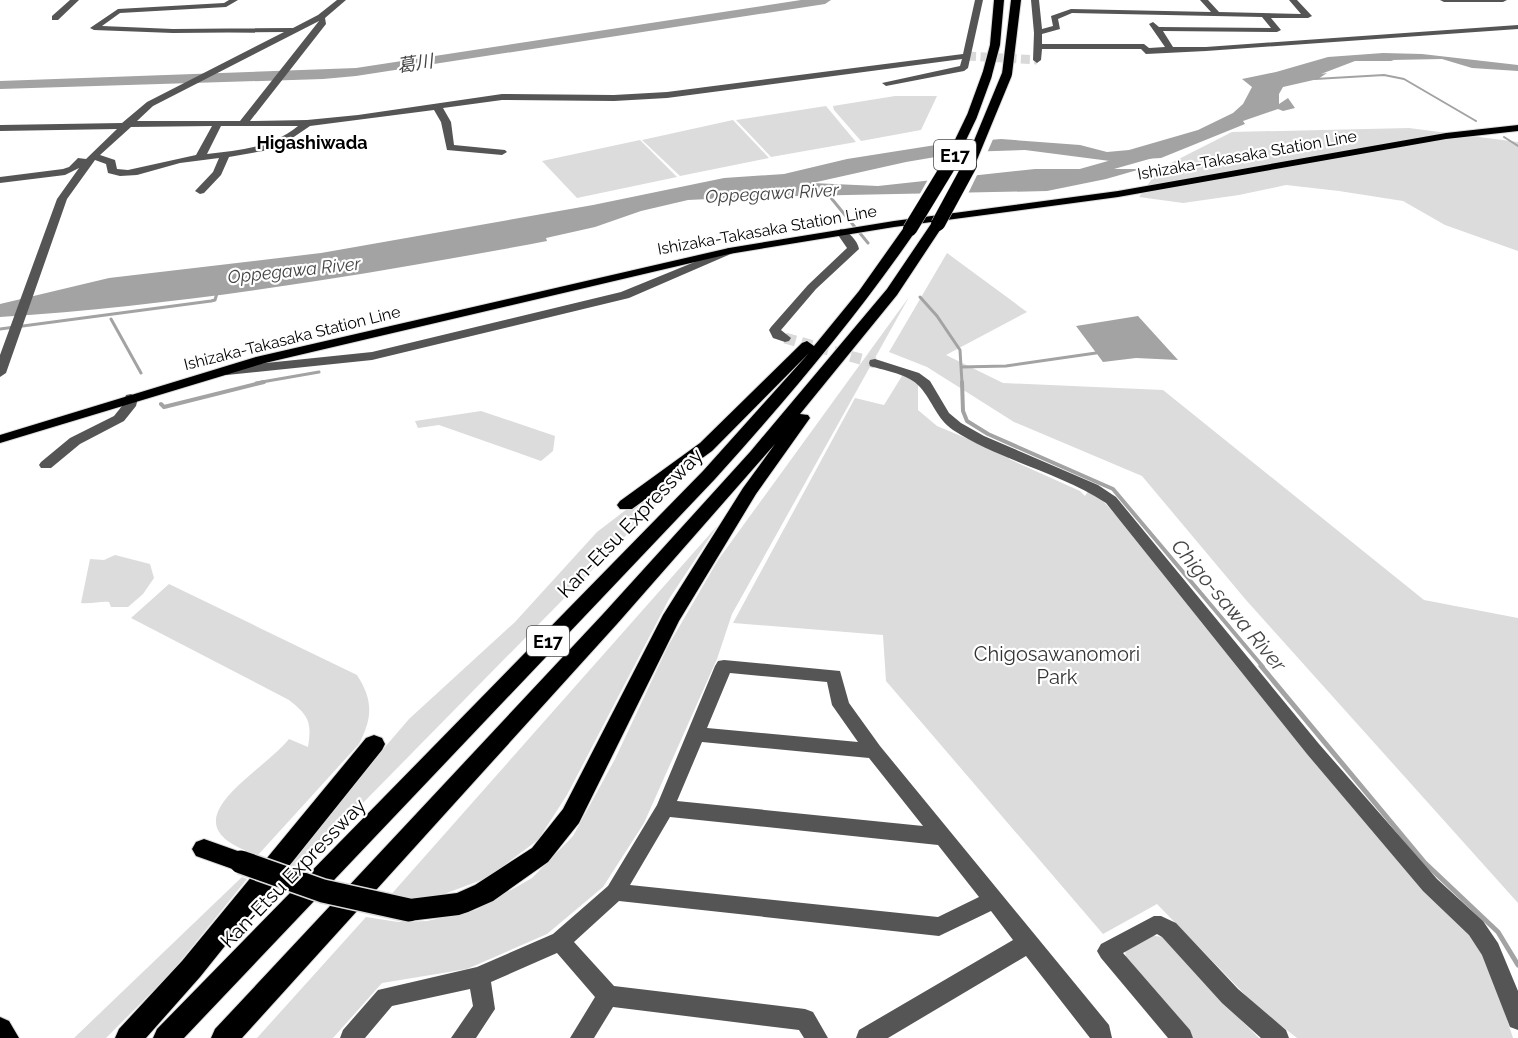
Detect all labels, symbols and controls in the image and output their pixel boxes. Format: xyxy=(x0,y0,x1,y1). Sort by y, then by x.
water label: 葛川 xyxy=(396,50,436,76)
street label: Ishizaka-Takasaka Station Line xyxy=(1136,126,1358,184)
district label: Higashiwada xyxy=(256,132,368,153)
road number: E17 xyxy=(934,140,976,170)
water label: Oppegawa River xyxy=(705,179,840,207)
street label: Ishizaka-Takasaka Station Line xyxy=(656,201,878,259)
water label: Oppegawa River xyxy=(226,252,362,287)
street label: Ishizaka-Takasaka Station Line xyxy=(182,302,402,374)
street label: Kan-Etsu Expressway xyxy=(552,443,708,603)
water label: Chigo-sawa River xyxy=(1166,534,1292,677)
road number: E17 xyxy=(527,626,569,656)
park label: Chigosawanomori Park xyxy=(974,642,1140,689)
street label: Kan-Etsu Expressway xyxy=(215,793,371,953)

